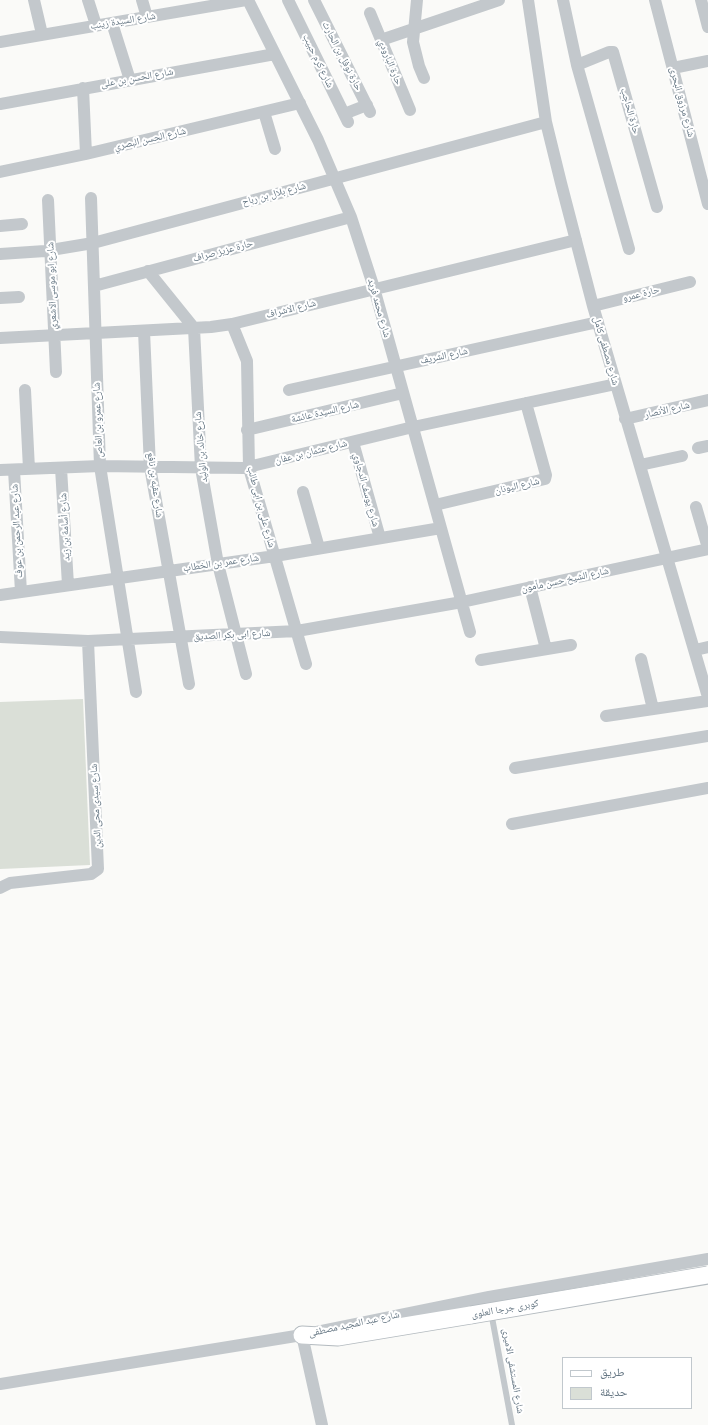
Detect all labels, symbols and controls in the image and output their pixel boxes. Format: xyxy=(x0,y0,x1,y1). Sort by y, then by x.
street label: شارع السيدة زينب xyxy=(89,10,157,32)
street label: حارة نوفل بن الحارث xyxy=(319,19,365,93)
street label: شارع كرم حبيب xyxy=(300,32,336,90)
street label: حارة البارودي xyxy=(375,37,405,87)
street label: شارع الحسن بن على xyxy=(100,66,174,90)
street label: شارع مرزوق البحرى xyxy=(667,66,697,138)
street label: حارة الحاجب xyxy=(618,86,642,136)
street label: شارع الحسن البصري xyxy=(113,125,187,153)
street label: شارع بلال بن رباح xyxy=(241,180,307,208)
street label: حارة عزيز صراف xyxy=(192,237,254,265)
street label: شارع ابو موسى الاشعري xyxy=(44,242,60,330)
street label: شارع محمد فريد xyxy=(365,277,393,339)
street label: حارة عمرو xyxy=(621,284,661,304)
street label: شارع الاشراف xyxy=(265,297,317,321)
street label: شارع مصطفى كامل xyxy=(590,315,622,387)
street label: شارع الشريف xyxy=(419,345,469,367)
street label: شارع عمرو بن العاص xyxy=(91,382,105,458)
street label: شارع السيدة عائشة xyxy=(290,398,360,426)
street label: شارع الأنصار xyxy=(643,399,691,421)
street label: شارع خالد بن الوليد xyxy=(192,411,210,483)
street label: شارع عثمان بن عفان xyxy=(274,437,348,467)
street label: شارع عقبه بن نافع xyxy=(144,451,166,519)
street label: شارع يوسف الدجاوي xyxy=(350,452,382,528)
street label: شارع على بن ابى طالب xyxy=(244,465,278,549)
street label: شارع اليونان xyxy=(493,475,541,497)
street label: شارع عبد الرحمن بن عوف xyxy=(9,484,25,578)
street label: شارع أسامة بن زيد xyxy=(57,493,73,561)
street label: شارع عمر بن الخطاب xyxy=(182,552,260,574)
street label: شارع الشيخ حسن مأمون xyxy=(520,565,610,595)
street label: شارع ابى بكر الصديق xyxy=(193,627,271,643)
street label: شارع سيدى محى الدين xyxy=(88,763,104,849)
street label: كوبرى جرجا العلوى xyxy=(470,1297,540,1321)
street label: شارع عبد المجيد مصطفى xyxy=(308,1309,400,1339)
street label: شارع المستشفى الاميرى xyxy=(500,1327,526,1415)
legend xyxy=(562,1357,692,1409)
text: طريق xyxy=(600,1363,625,1380)
text: حديقة xyxy=(600,1383,628,1400)

